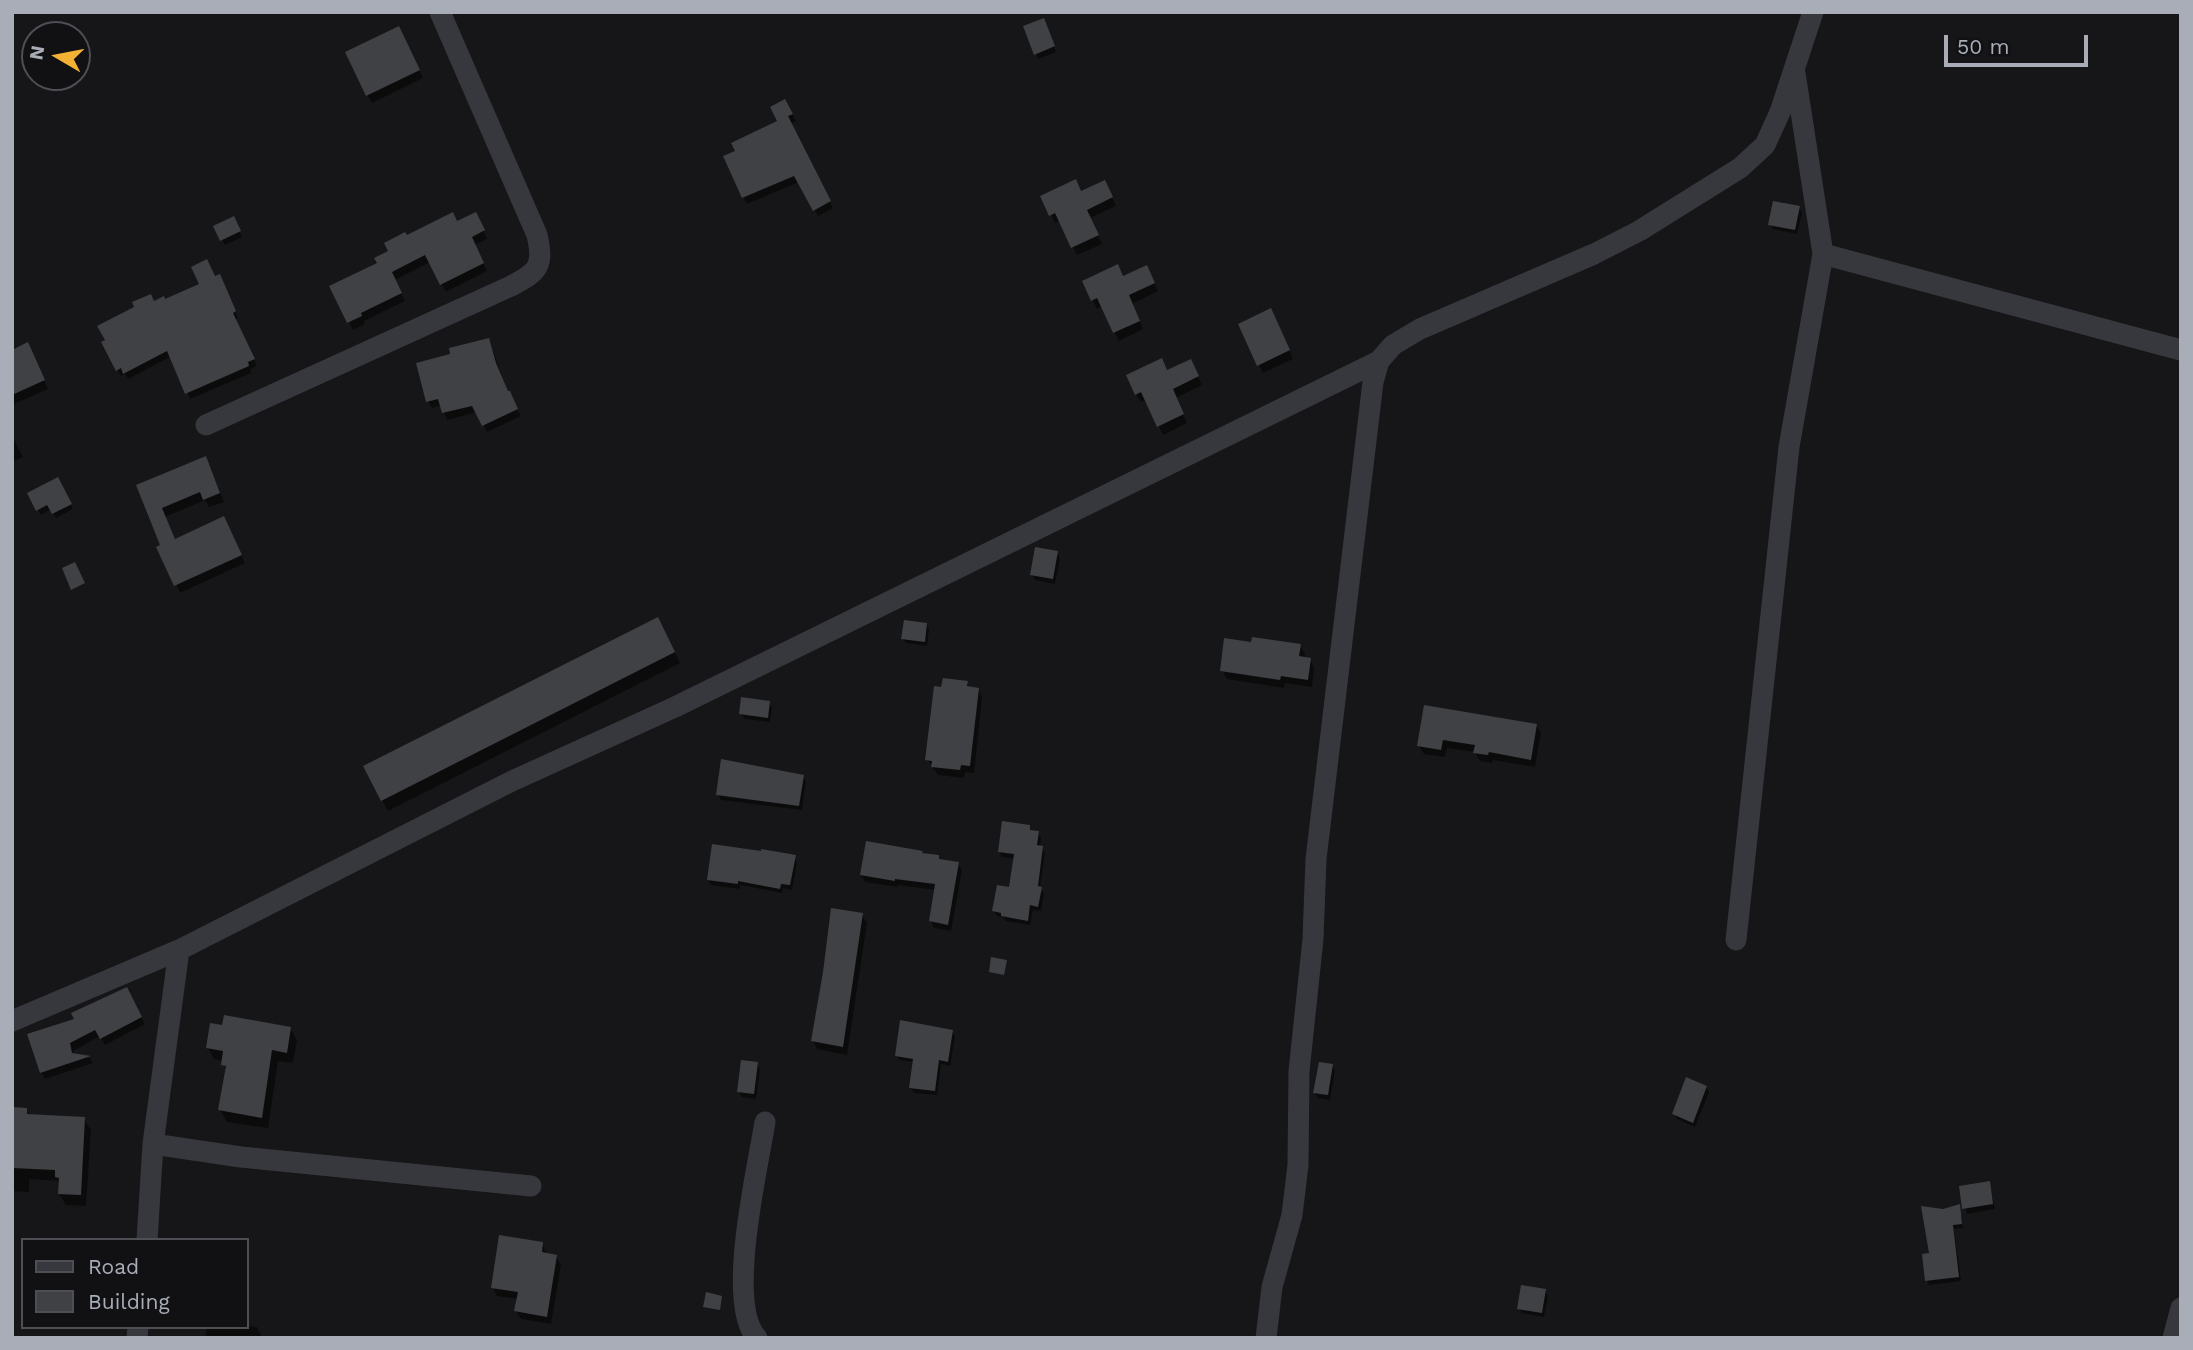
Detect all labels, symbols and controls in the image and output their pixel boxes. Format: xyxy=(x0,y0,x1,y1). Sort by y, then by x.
north arrow xyxy=(21,21,91,91)
scale bar xyxy=(1948,21,2092,65)
text: 50 m xyxy=(1957,34,2009,59)
text: N xyxy=(24,44,49,62)
legend xyxy=(21,1238,248,1329)
text: Road xyxy=(88,1254,139,1279)
text: Building xyxy=(88,1289,170,1314)

